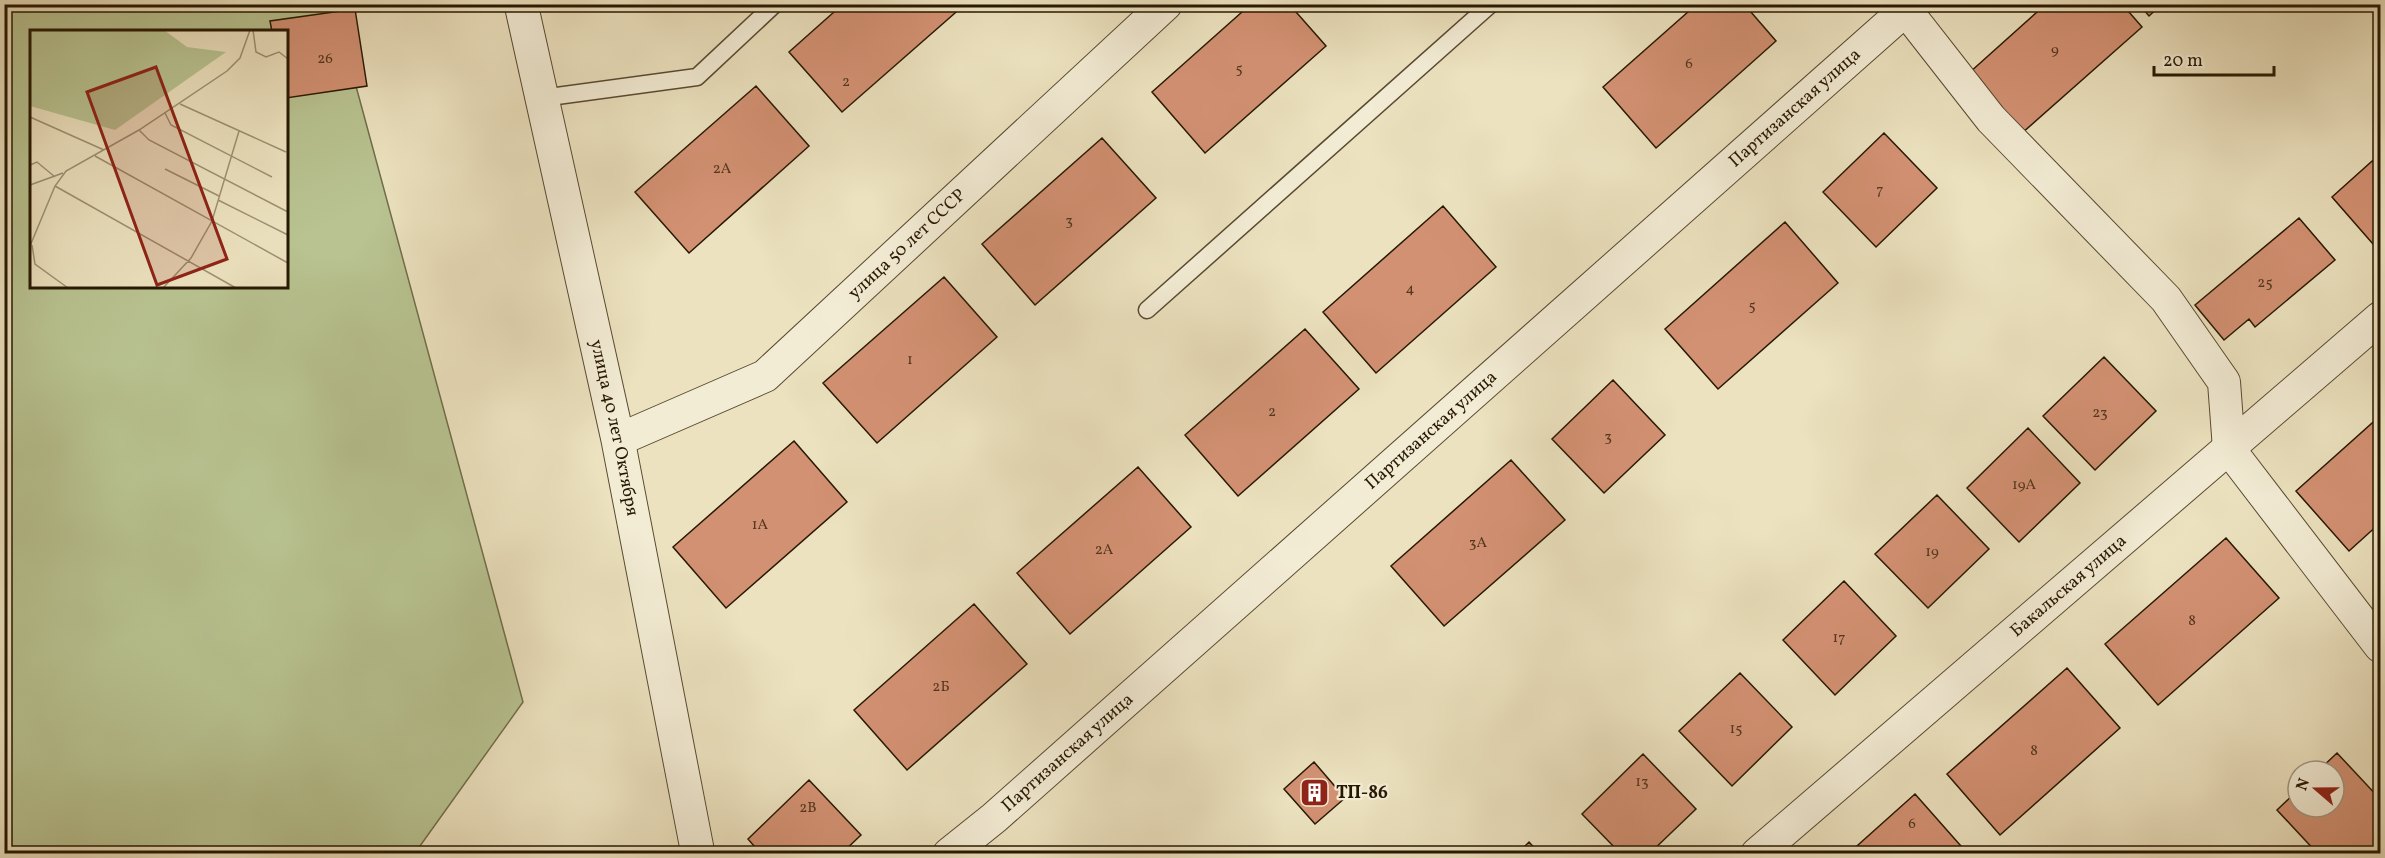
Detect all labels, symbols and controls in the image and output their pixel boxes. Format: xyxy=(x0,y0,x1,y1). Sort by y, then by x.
inset map xyxy=(30,30,288,288)
scale bar xyxy=(2154,39,2274,77)
house number: 9 xyxy=(2051,40,2059,61)
street label: Партизанская улица xyxy=(1723,42,1866,173)
house number: 26 xyxy=(317,49,333,70)
text: 20 m xyxy=(2163,49,2203,74)
house number: 6 xyxy=(1685,54,1693,75)
house number: 5 xyxy=(1235,59,1243,80)
house number: 2 xyxy=(842,72,850,93)
house number: 2А xyxy=(713,159,732,180)
house number: 7 xyxy=(1876,180,1884,201)
street label: улица 50 лет СССР xyxy=(843,183,971,305)
house number: 3 xyxy=(1065,211,1073,232)
house number: 25 xyxy=(2257,273,2273,294)
house number: 4 xyxy=(1406,279,1415,300)
house number: 5 xyxy=(1748,296,1756,317)
street label: улица 40 лет Октября xyxy=(584,337,645,518)
house number: 1 xyxy=(907,350,913,371)
street label: Партизанская улица xyxy=(1360,365,1503,496)
house number: 2 xyxy=(1268,402,1276,423)
house number: 23 xyxy=(2092,403,2108,424)
house number: 3 xyxy=(1604,427,1612,448)
house number: 19А xyxy=(2012,475,2037,496)
house number: 1А xyxy=(752,515,769,536)
street label: Бакальская улица xyxy=(2005,529,2132,643)
house number: 3А xyxy=(1469,533,1488,554)
house number: 2А xyxy=(1095,540,1114,561)
house number: 19 xyxy=(1925,542,1939,563)
house number: 8 xyxy=(2188,611,2196,632)
house number: 17 xyxy=(1832,628,1846,649)
house number: 2Б xyxy=(932,677,950,698)
street label: Партизанская улица xyxy=(996,687,1139,818)
house number: 15 xyxy=(1729,719,1743,740)
house number: 8 xyxy=(2030,741,2038,762)
north arrow xyxy=(2286,759,2346,819)
house number: 13 xyxy=(1635,772,1649,793)
text: N xyxy=(2291,775,2316,794)
building icon: ТП-86 xyxy=(1299,777,1331,809)
place label: ТП-86 xyxy=(1336,781,1388,806)
house number: 2В xyxy=(799,798,817,819)
house number: 6 xyxy=(1908,814,1916,835)

